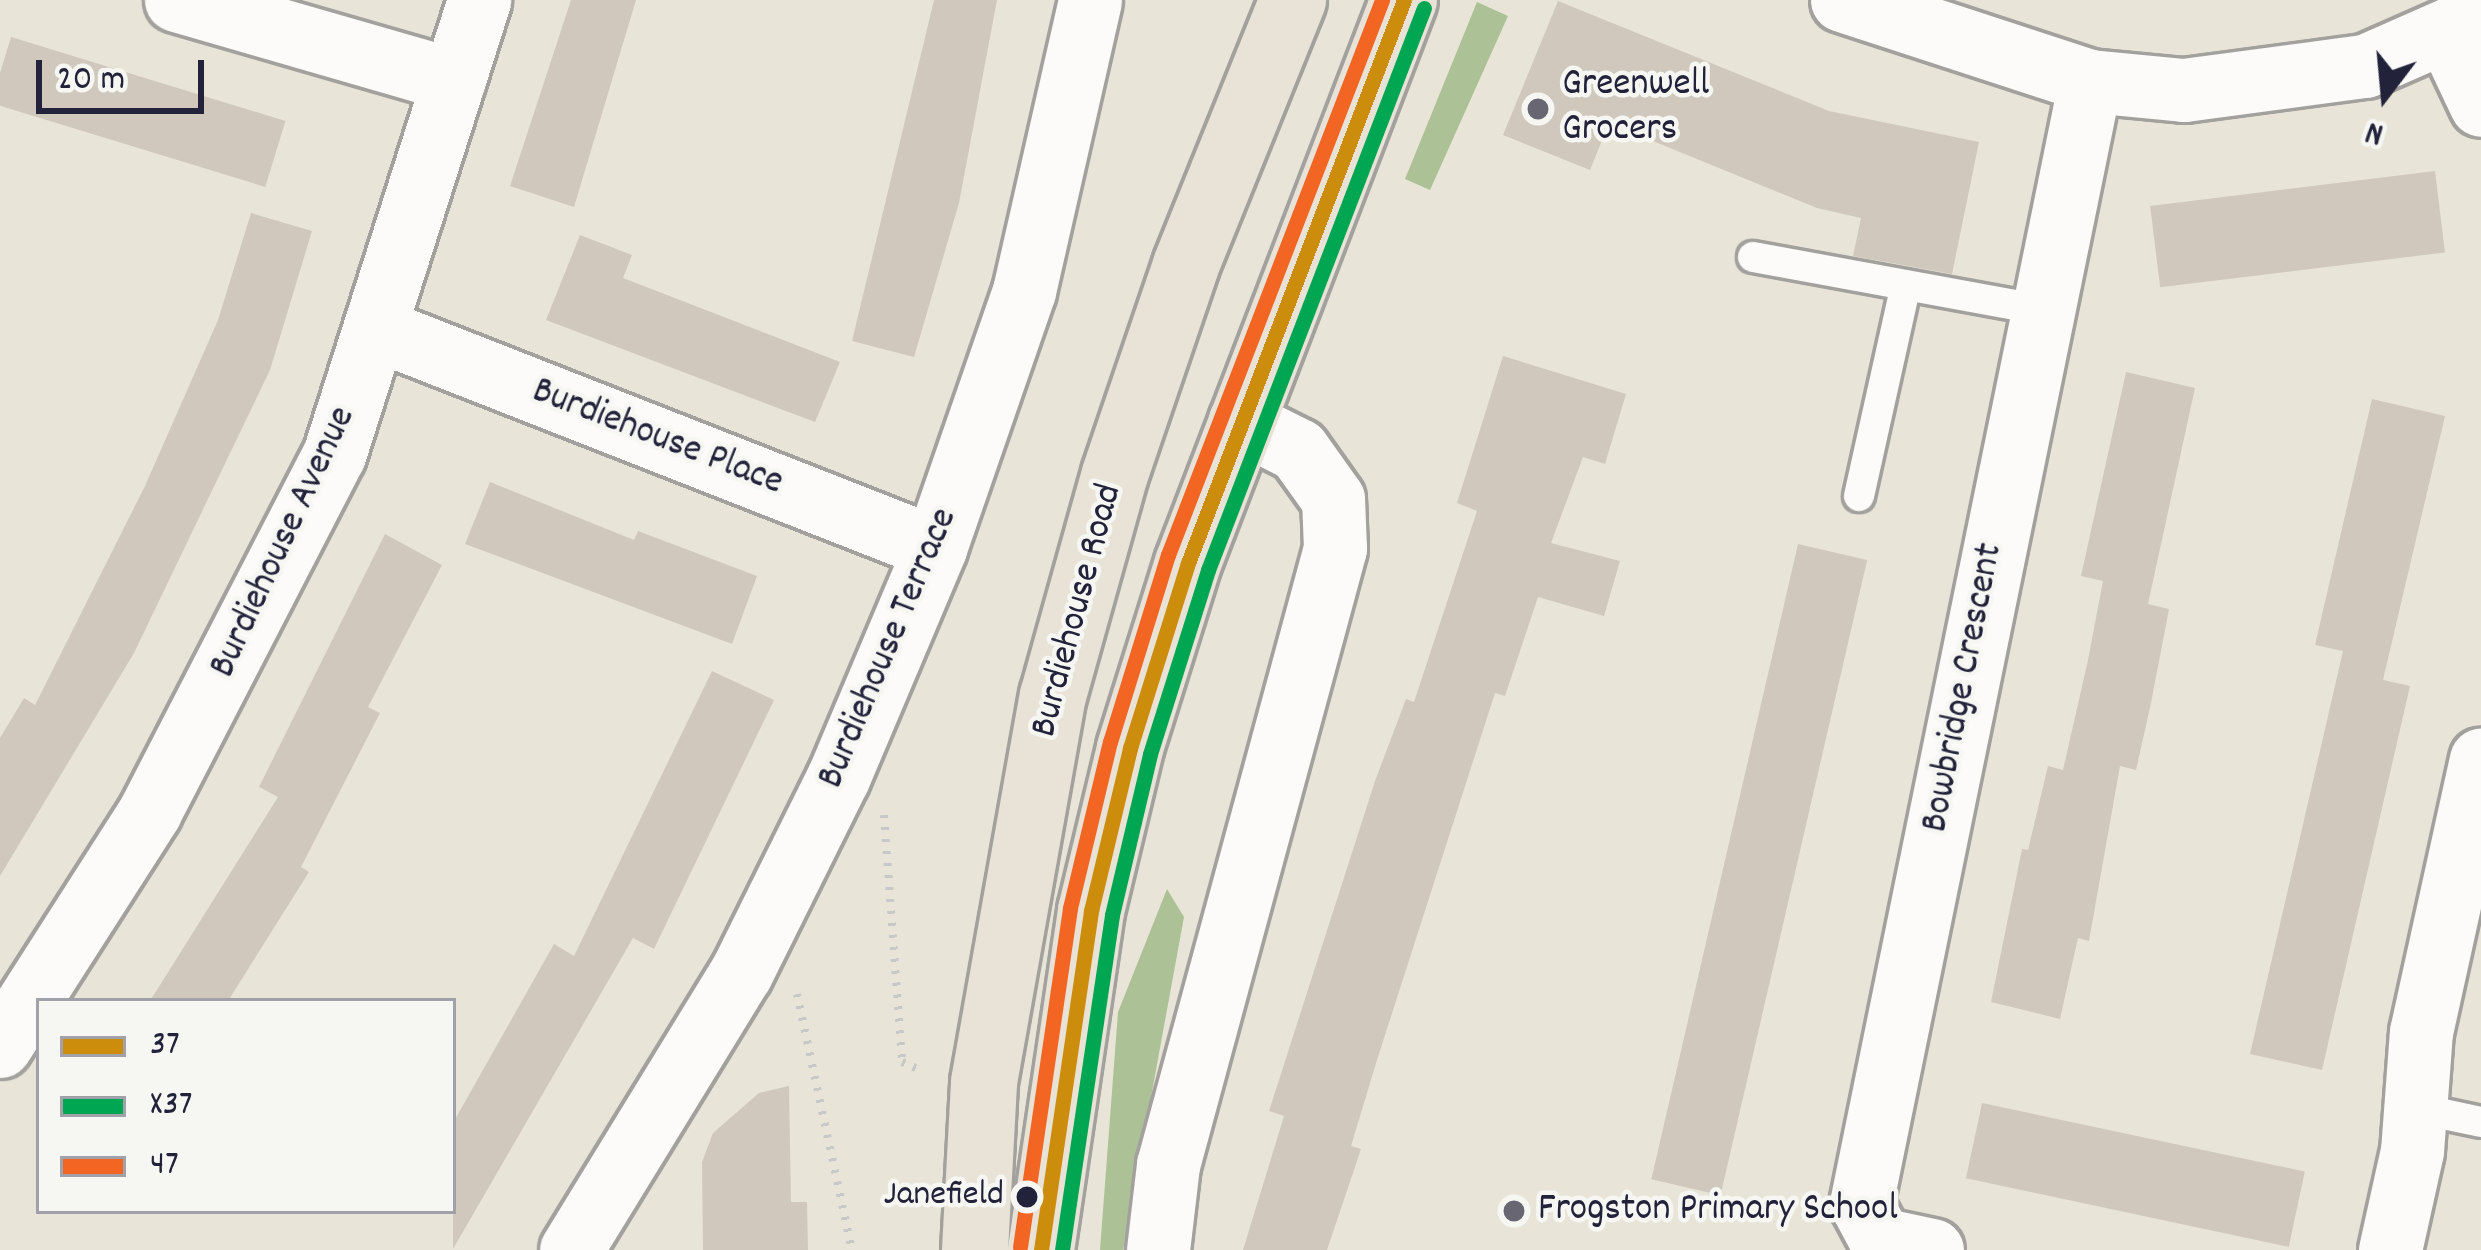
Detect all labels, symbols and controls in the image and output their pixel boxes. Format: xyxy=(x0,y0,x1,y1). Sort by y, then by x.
scale bar xyxy=(42,36,210,110)
north arrow xyxy=(2325,36,2445,156)
text: 20 m xyxy=(57,55,125,107)
place label: Greenwell Grocers xyxy=(1562,64,1709,155)
marker: Greenwell Grocers xyxy=(1525,96,1551,122)
text: N xyxy=(2361,106,2389,156)
street label: Burdiehouse Place xyxy=(525,370,789,508)
street label: Burdiehouse Avenue xyxy=(202,400,368,686)
street label: Burdiehouse Road xyxy=(1023,479,1135,743)
street label: Burdiehouse Terrace xyxy=(810,502,970,796)
street label: Bowbridge Crescent xyxy=(1914,539,2016,837)
legend xyxy=(36,998,456,1214)
text: 37 xyxy=(150,1020,180,1072)
text: X37 xyxy=(150,1080,192,1132)
text: 47 xyxy=(150,1140,179,1192)
place label: Janefield xyxy=(884,1175,1004,1219)
marker: Janefield xyxy=(1016,1186,1038,1208)
place label: Frogston Primary School xyxy=(1538,1188,1898,1234)
marker: Frogston Primary School xyxy=(1501,1198,1527,1224)

